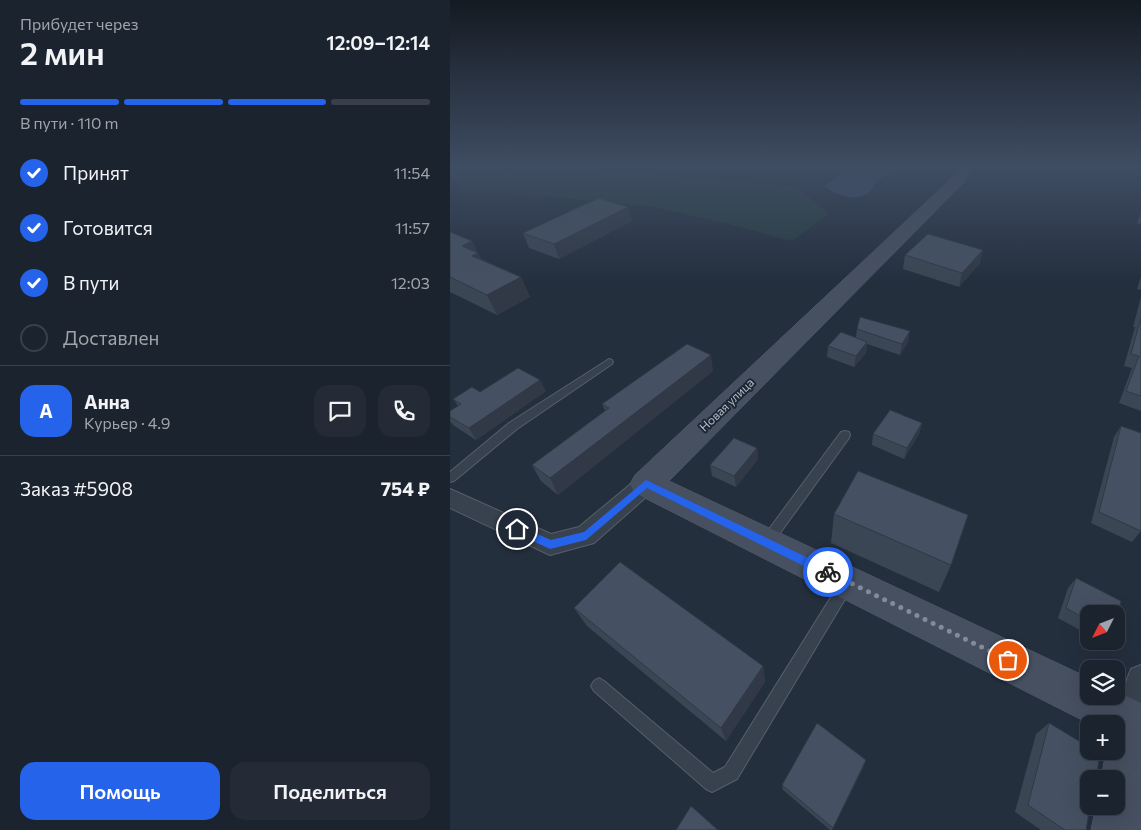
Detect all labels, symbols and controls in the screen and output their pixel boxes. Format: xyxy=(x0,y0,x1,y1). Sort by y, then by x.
text: Прибудет через xyxy=(20,14,139,33)
text: 12:09–12:14 xyxy=(326,31,430,54)
text: 2 мин xyxy=(20,32,105,72)
text: В пути · 110 m xyxy=(20,113,119,132)
icon: check xyxy=(20,159,48,187)
text: Принят xyxy=(63,161,129,184)
text: 11:54 xyxy=(394,163,430,182)
icon: check xyxy=(20,214,48,242)
text: Готовится xyxy=(63,216,153,239)
text: 11:57 xyxy=(395,218,430,237)
icon: check xyxy=(20,269,48,297)
text: В пути xyxy=(63,271,119,294)
text: 12:03 xyxy=(391,273,430,292)
text: Доставлен xyxy=(63,326,159,349)
street label: Новая улица xyxy=(696,375,756,434)
button: chat xyxy=(314,385,366,437)
button: phone xyxy=(378,385,430,437)
text: Анна xyxy=(84,390,130,413)
text: А xyxy=(39,399,53,422)
text: Курьер · 4.9 xyxy=(84,413,170,432)
text: Заказ #5908 xyxy=(20,477,133,500)
text: 754 ₽ xyxy=(381,477,430,500)
pin xyxy=(496,508,538,550)
icon: home xyxy=(503,515,531,543)
courier xyxy=(803,547,853,597)
icon: bike xyxy=(814,558,842,586)
north arrow xyxy=(1080,605,1125,650)
map controls xyxy=(1080,605,1125,815)
pin xyxy=(987,639,1029,681)
icon: bag xyxy=(994,646,1022,674)
button: layers xyxy=(1080,660,1125,705)
button: + xyxy=(1080,715,1125,760)
button: Помощь xyxy=(20,762,220,820)
button: Поделиться xyxy=(230,762,430,820)
button: − xyxy=(1080,770,1125,815)

